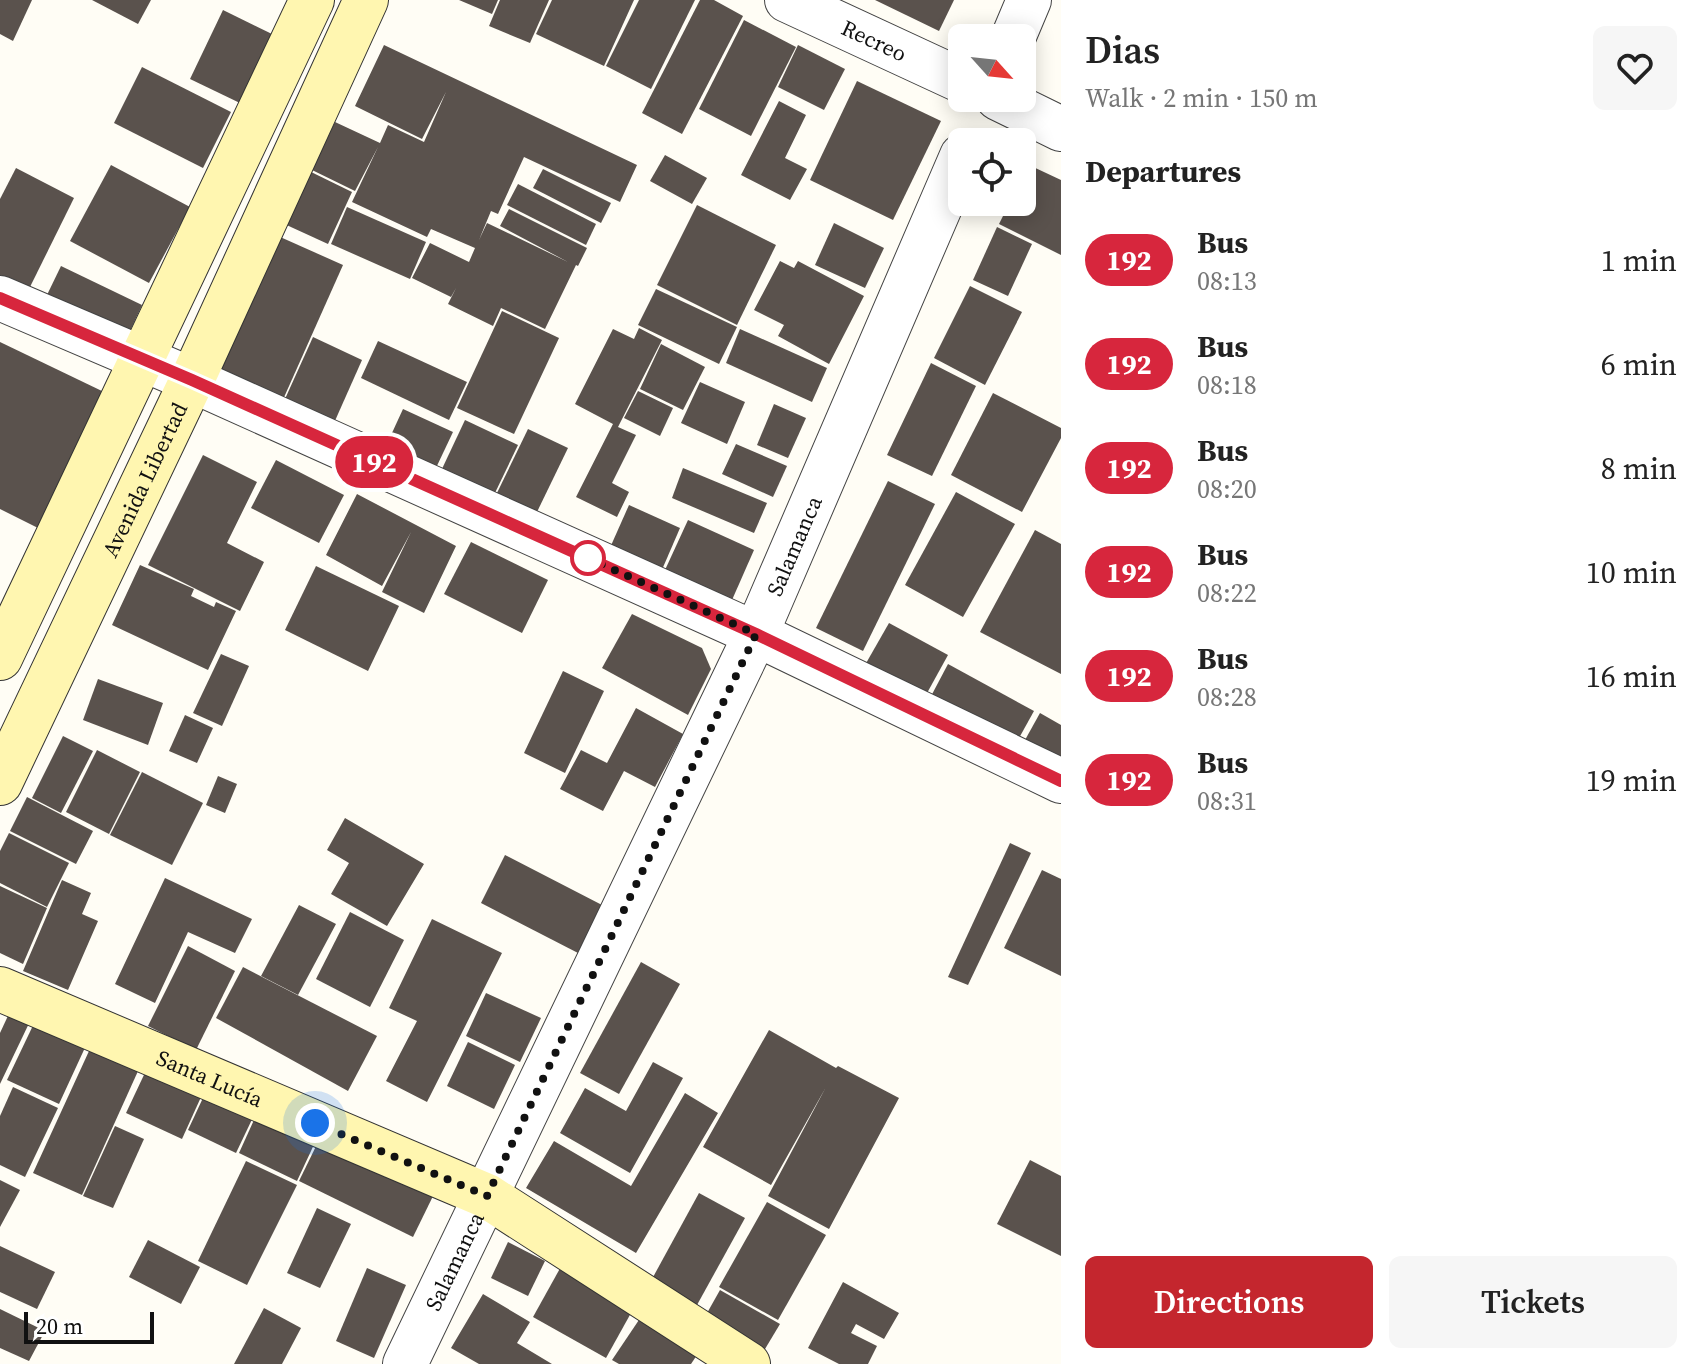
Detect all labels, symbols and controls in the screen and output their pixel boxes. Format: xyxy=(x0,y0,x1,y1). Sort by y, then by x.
street label: Recreo xyxy=(837,12,912,68)
north arrow xyxy=(948,24,1036,112)
map controls xyxy=(948,24,1036,216)
text: Dias xyxy=(1085,24,1160,76)
button: heart xyxy=(1593,26,1677,110)
text: Walk · 2 min · 150 m xyxy=(1085,80,1318,116)
button: locate xyxy=(948,128,1036,216)
text: Departures xyxy=(1085,151,1241,192)
text: Bus xyxy=(1197,222,1248,263)
text: 1 min xyxy=(1601,240,1677,281)
text: 192 xyxy=(1106,241,1152,279)
text: 08:13 xyxy=(1197,263,1257,299)
text: Bus xyxy=(1197,326,1248,367)
text: 6 min xyxy=(1601,344,1677,385)
text: 192 xyxy=(1106,345,1152,383)
text: 08:18 xyxy=(1197,367,1257,403)
street label: Avenida Libertad xyxy=(95,397,194,562)
text: Bus xyxy=(1197,430,1248,471)
line badge: 192 xyxy=(328,436,420,488)
text: 192 xyxy=(351,443,397,481)
text: 8 min xyxy=(1601,448,1677,489)
text: 192 xyxy=(1106,449,1152,487)
text: 08:20 xyxy=(1197,471,1257,507)
street label: Salamanca xyxy=(759,490,829,601)
text: Bus xyxy=(1197,534,1248,575)
unlabelled marker xyxy=(571,541,605,575)
text: 10 min xyxy=(1586,552,1677,593)
text: 192 xyxy=(1106,553,1152,591)
text: 08:22 xyxy=(1197,575,1257,611)
text: Bus xyxy=(1197,638,1248,679)
text: 16 min xyxy=(1586,656,1677,697)
text: 192 xyxy=(1106,657,1152,695)
text: 08:28 xyxy=(1197,679,1257,715)
text: Bus xyxy=(1197,742,1248,783)
text: 19 min xyxy=(1586,760,1677,801)
text: 192 xyxy=(1106,761,1152,799)
text: 08:31 xyxy=(1197,783,1257,819)
street label: Santa Lucía xyxy=(152,1042,268,1114)
your location xyxy=(295,1103,335,1143)
street label: Salamanca xyxy=(418,1206,491,1316)
button: Directions xyxy=(1085,1256,1373,1348)
button: Tickets xyxy=(1389,1256,1677,1348)
scale bar xyxy=(24,1308,154,1344)
text: 20 m xyxy=(36,1311,83,1341)

